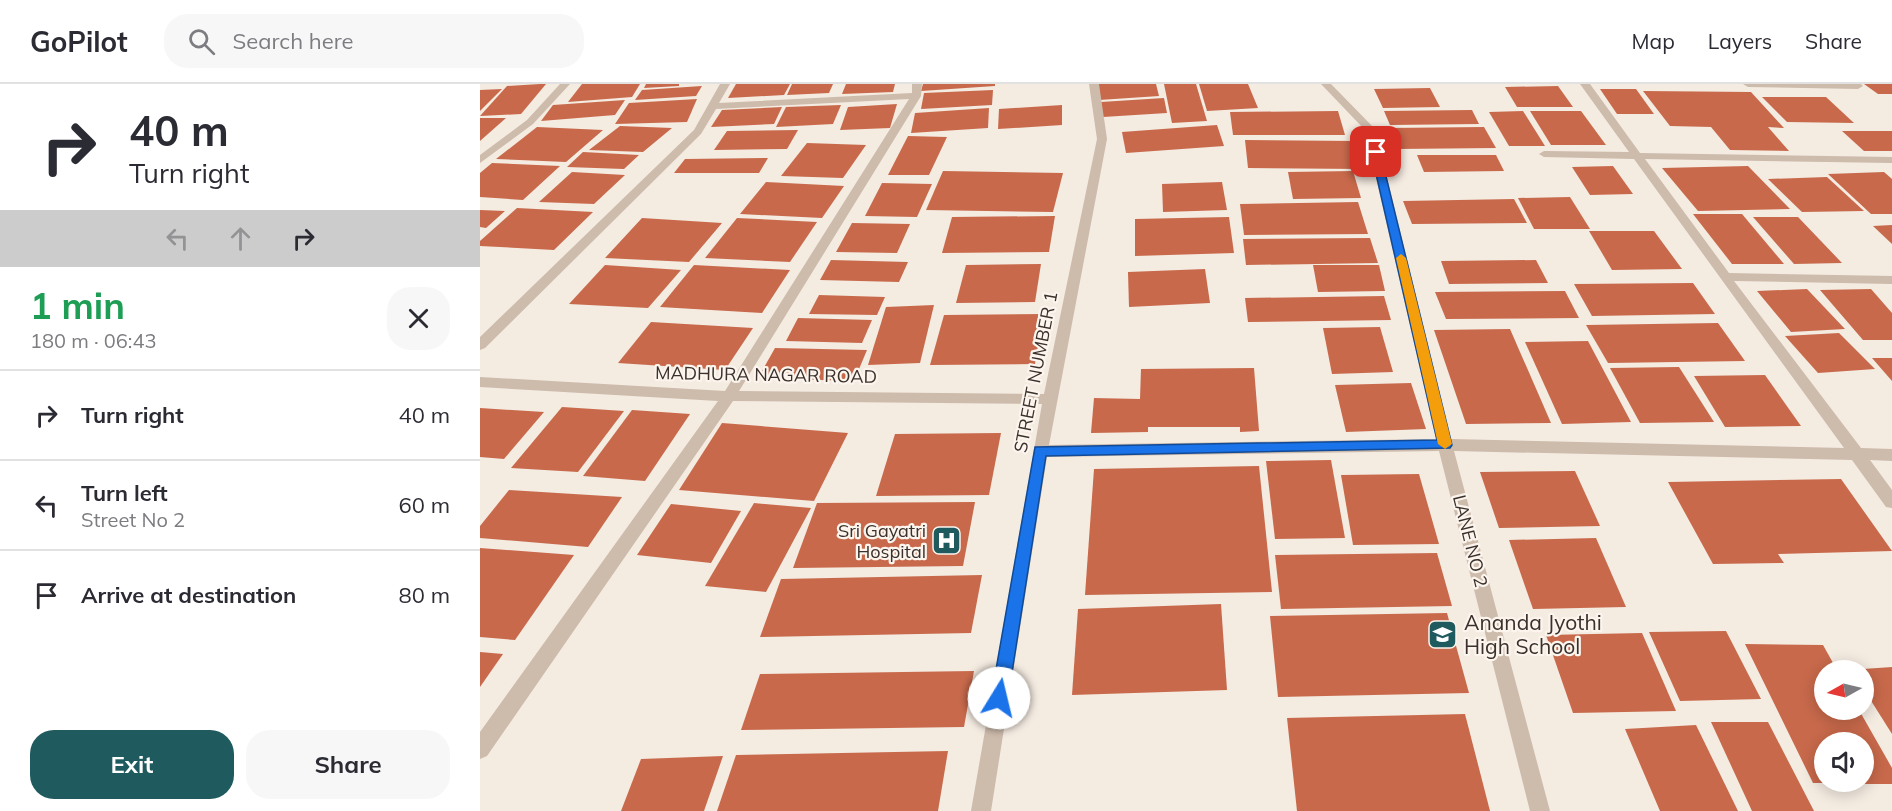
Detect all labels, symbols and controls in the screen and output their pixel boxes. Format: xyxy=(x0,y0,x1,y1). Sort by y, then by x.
search box xyxy=(164,14,584,68)
text: GoPilot xyxy=(30,24,128,59)
icon: search xyxy=(185,25,218,58)
text: Search here xyxy=(233,27,354,55)
text: Map xyxy=(1632,28,1675,54)
text: Layers xyxy=(1708,28,1772,54)
text: Share xyxy=(1805,28,1862,54)
text: 40 m xyxy=(129,104,229,157)
icon: right xyxy=(30,108,108,186)
pin xyxy=(1350,126,1401,177)
icon: arrive xyxy=(1359,135,1392,168)
text: Turn right xyxy=(129,156,249,190)
icon: left xyxy=(161,222,194,255)
icon: ahead xyxy=(224,222,257,255)
icon: right xyxy=(287,222,320,255)
text: 1 min xyxy=(30,283,125,328)
button: close xyxy=(387,287,450,350)
street label: STREET NUMBER 1 xyxy=(1009,289,1062,454)
text: 180 m · 06:43 xyxy=(30,328,156,353)
street label: MADHURA NAGAR ROAD xyxy=(655,361,877,388)
icon: right xyxy=(30,399,63,432)
text: Turn right xyxy=(81,401,184,429)
text: 40 m xyxy=(399,401,450,429)
text: Turn left xyxy=(81,479,168,507)
icon: left xyxy=(30,489,63,522)
text: 60 m xyxy=(399,491,450,519)
street label: LANE NO 2 xyxy=(1448,492,1493,589)
text: Street No 2 xyxy=(81,507,185,532)
place label: Sri Gayatri Hospital xyxy=(838,519,926,563)
hospital icon: Sri Gayatri Hospital xyxy=(931,525,963,557)
icon: arrive xyxy=(30,579,63,612)
text: Arrive at destination xyxy=(81,581,296,609)
text: 80 m xyxy=(399,581,450,609)
place label: Ananda Jyothi High School xyxy=(1464,609,1602,659)
school or university icon: Ananda Jyothi High School xyxy=(1427,619,1459,651)
north arrow xyxy=(1814,660,1874,720)
map controls xyxy=(1814,660,1874,792)
position arrow xyxy=(967,666,1031,730)
button: Exit xyxy=(30,730,234,799)
button: Share xyxy=(246,730,450,799)
button: sound xyxy=(1814,732,1874,792)

